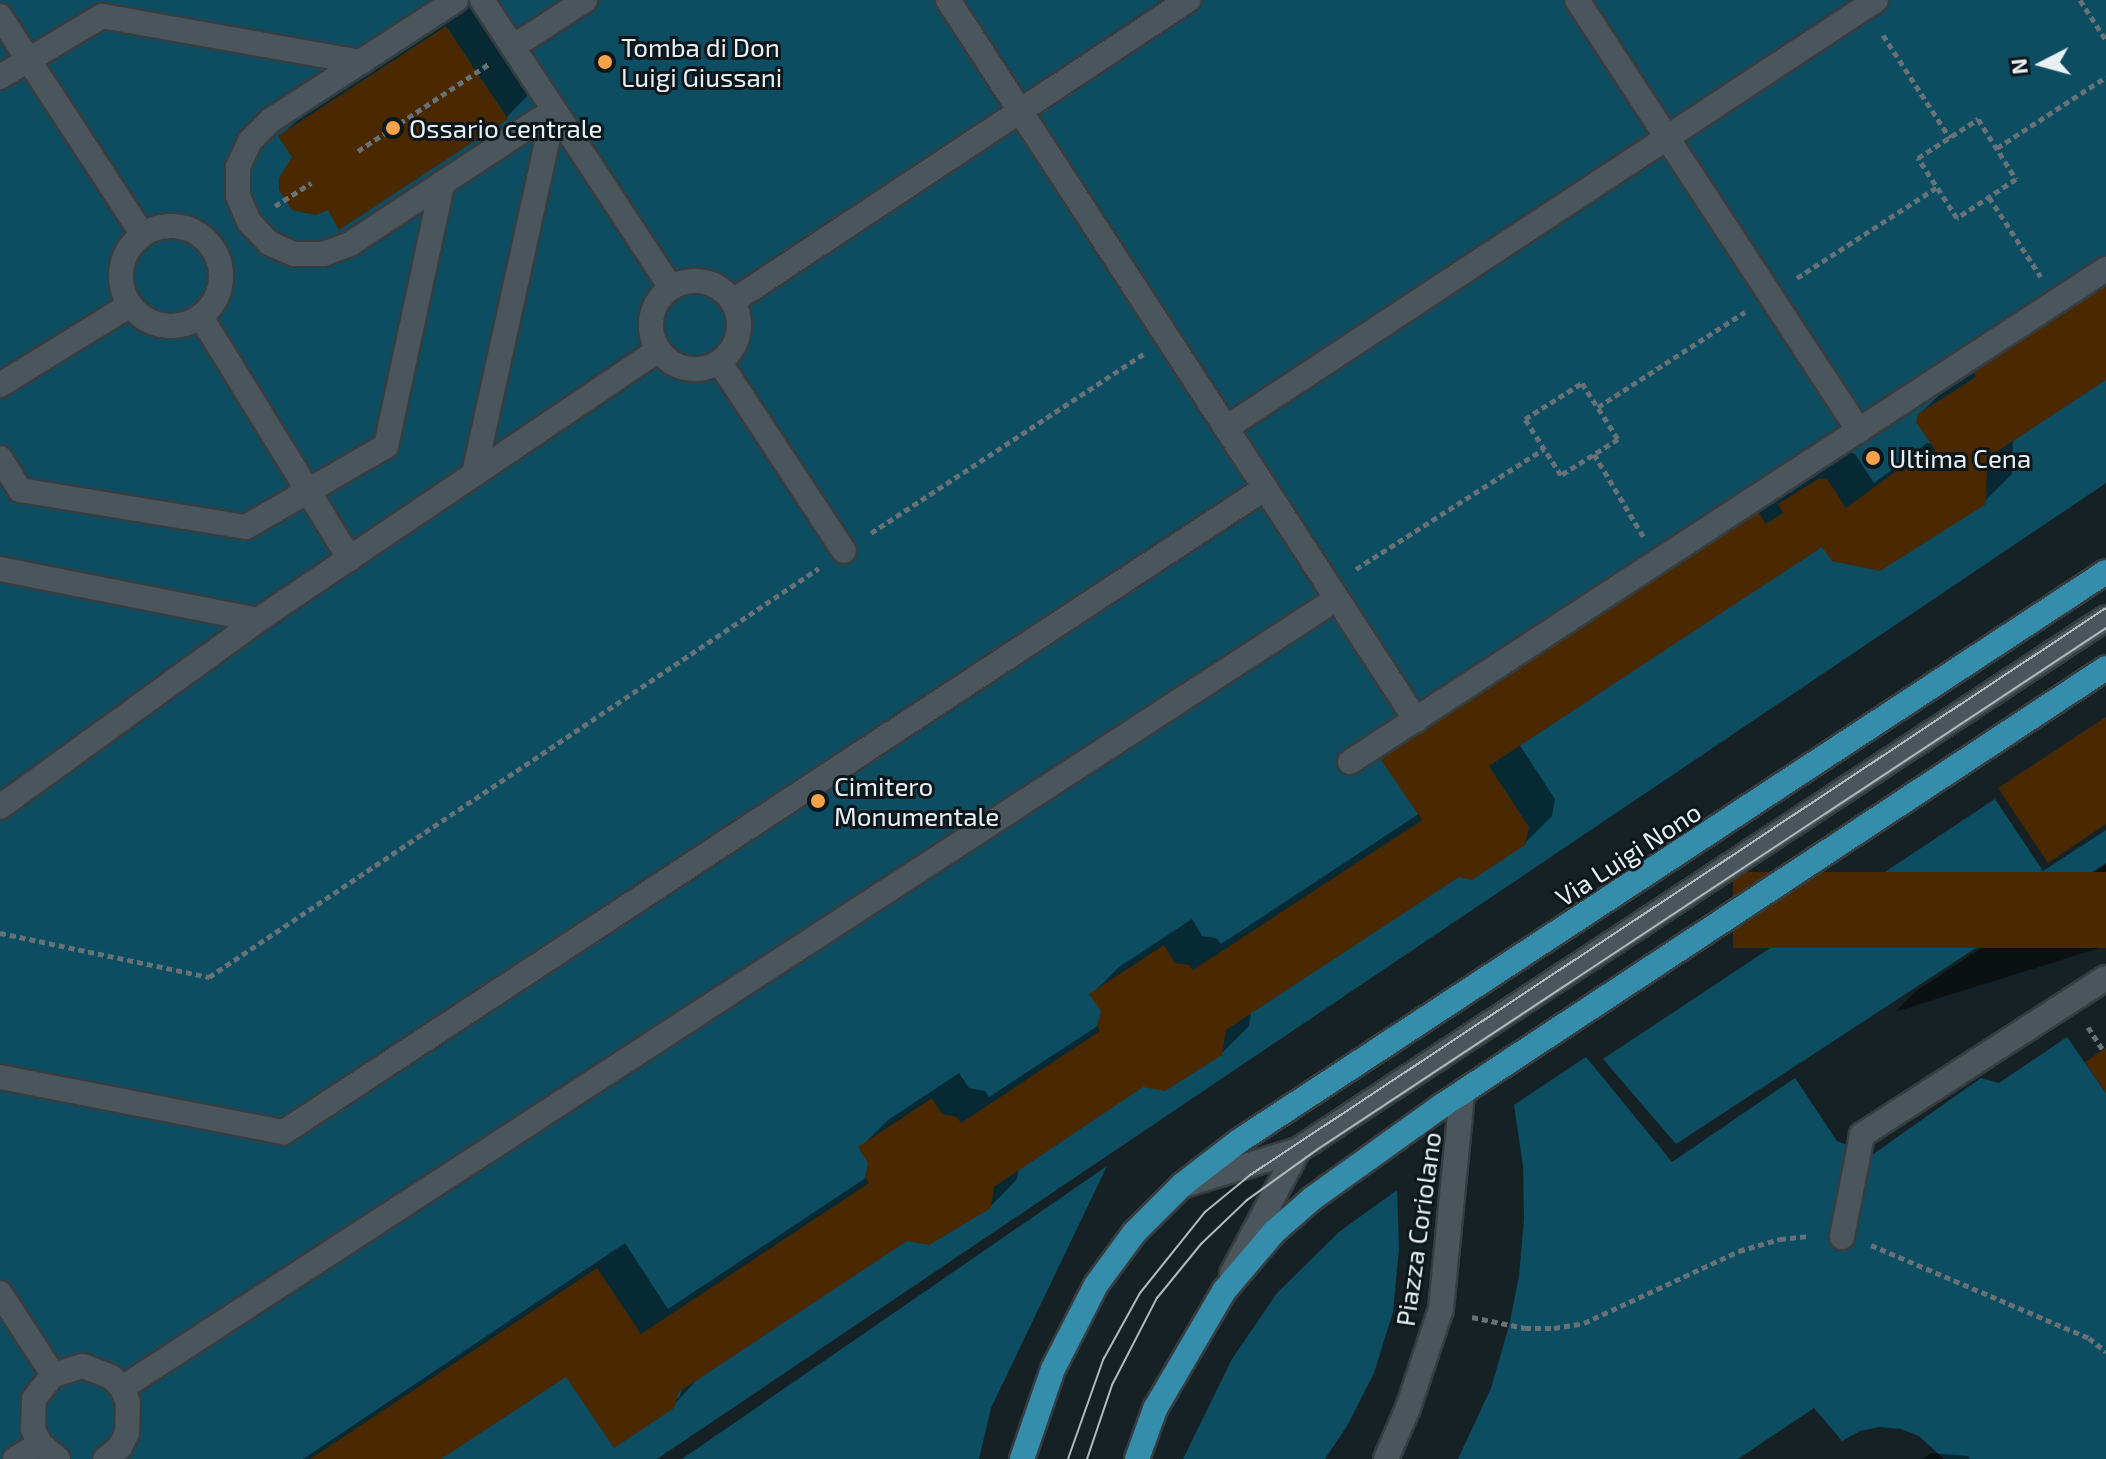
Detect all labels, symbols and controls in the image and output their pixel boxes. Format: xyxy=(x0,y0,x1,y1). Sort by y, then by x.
north arrow xyxy=(2002,24,2082,104)
place label: Tomba di Don Luigi Giussani xyxy=(621,31,782,92)
marker: Tomba di Don Luigi Giussani xyxy=(596,53,614,71)
text: N xyxy=(2004,57,2032,76)
place label: Ossario centrale xyxy=(409,112,602,144)
marker: Ossario centrale xyxy=(384,119,402,137)
place label: Ultima Cena xyxy=(1889,442,2031,474)
marker: Ultima Cena xyxy=(1864,449,1882,467)
place label: Cimitero Monumentale xyxy=(834,770,999,832)
marker: Cimitero Monumentale xyxy=(809,792,827,810)
street label: Via Luigi Nono xyxy=(1550,796,1706,912)
street label: Piazza Coriolano xyxy=(1389,1130,1447,1328)

